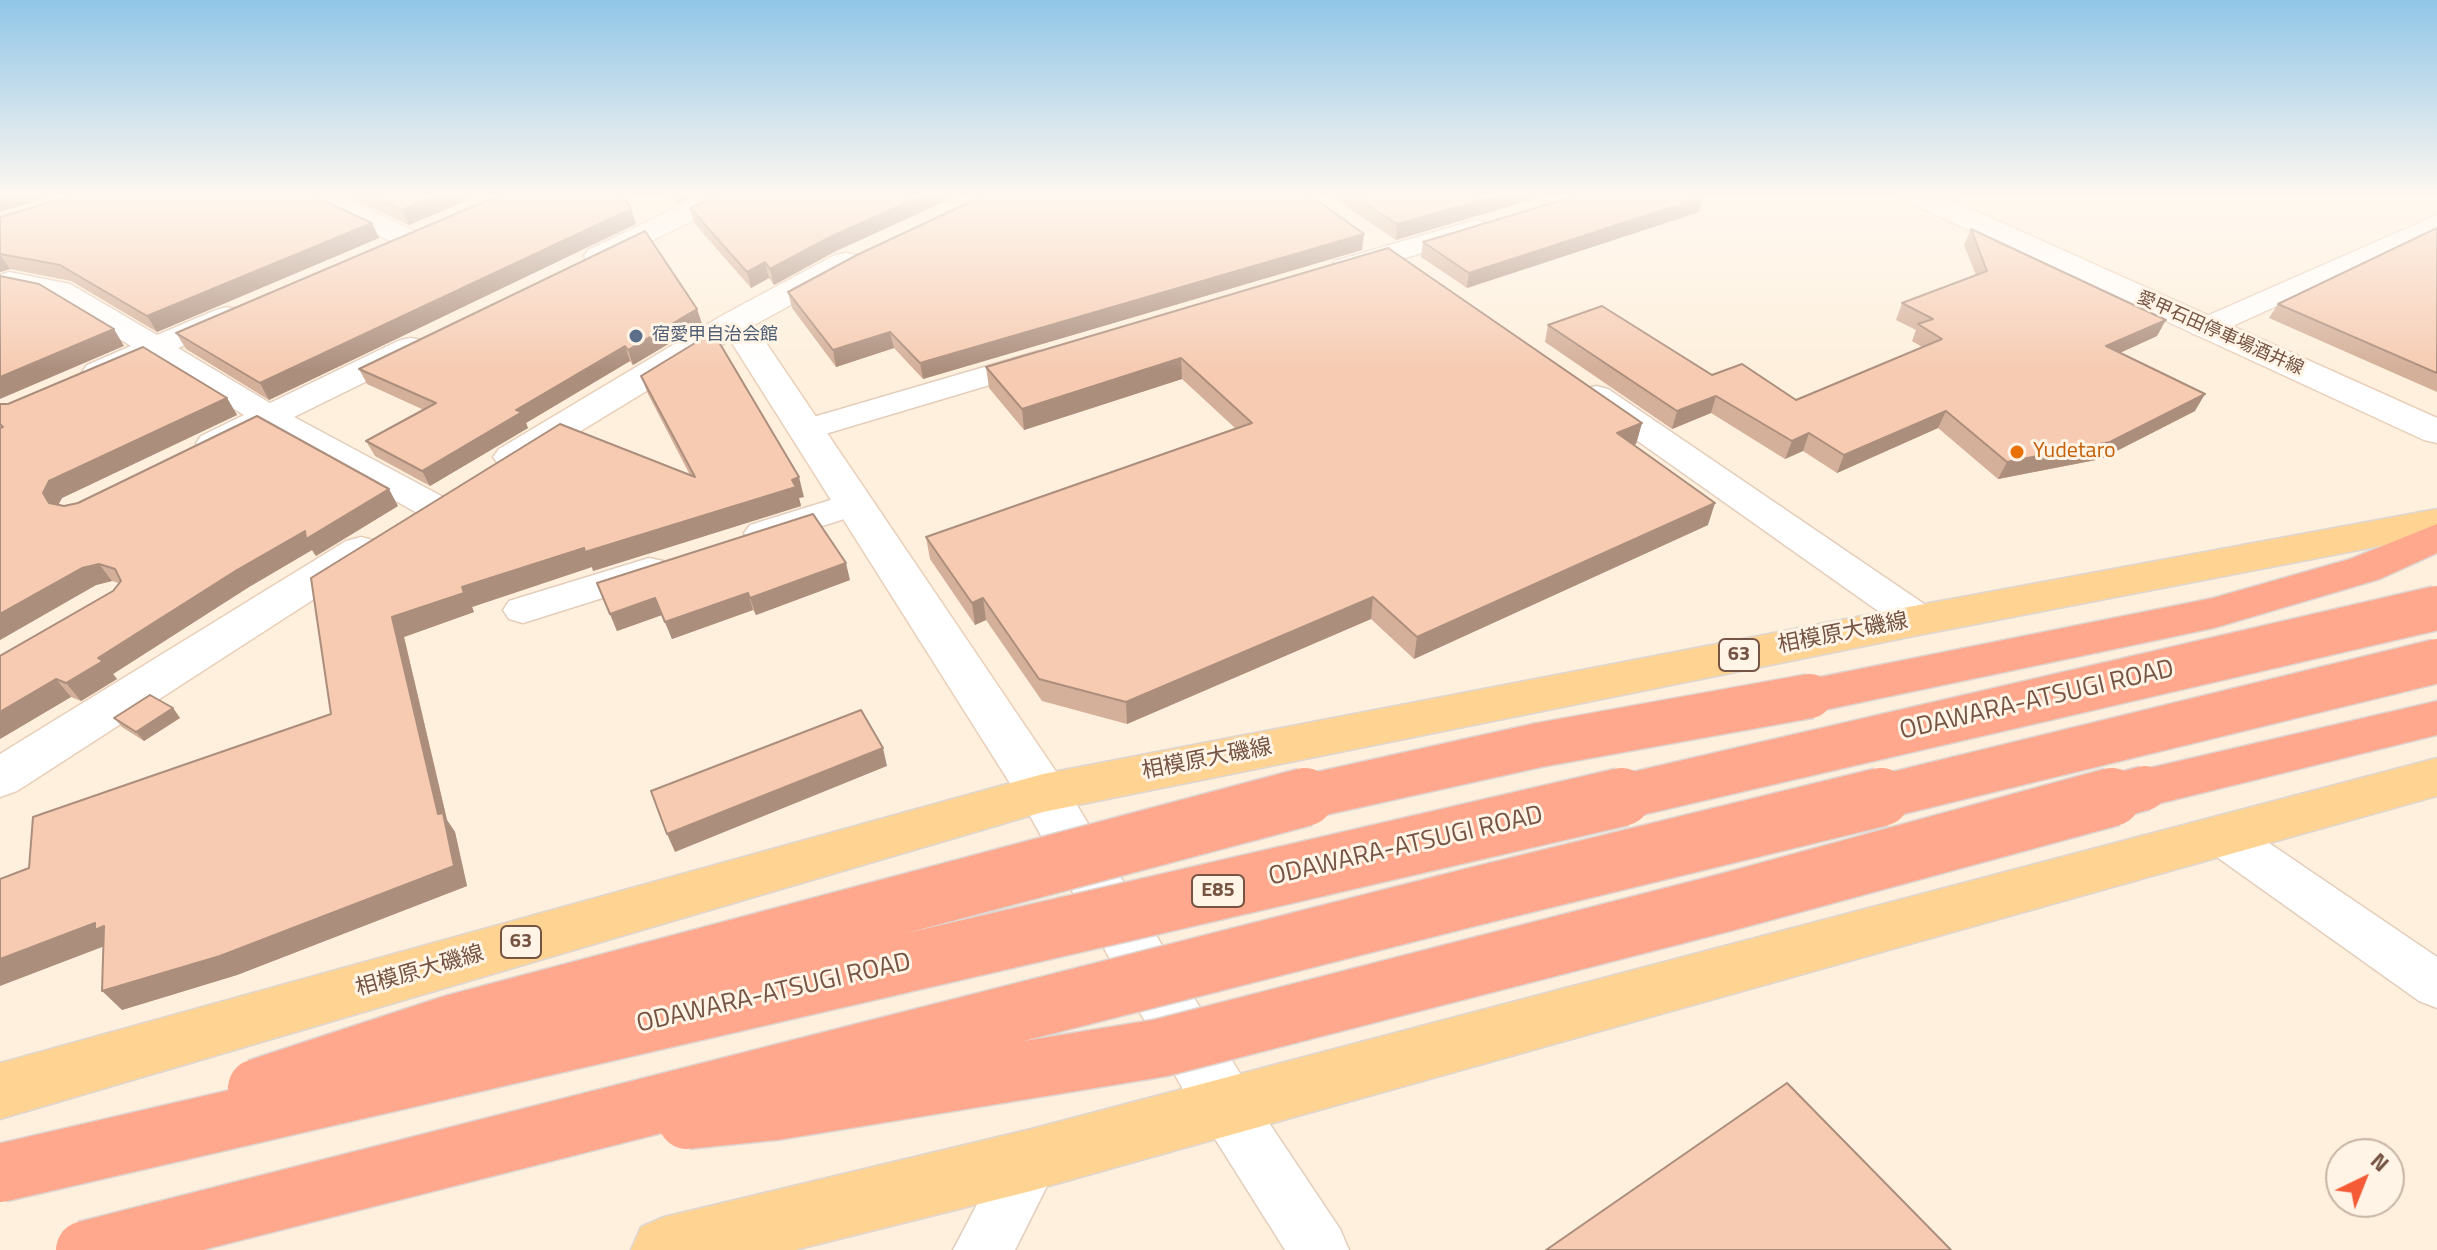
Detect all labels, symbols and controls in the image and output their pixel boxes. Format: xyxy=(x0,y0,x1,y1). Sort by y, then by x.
street label: 愛甲石田停車場酒井線 xyxy=(2133,288,2307,380)
place label: 宿愛甲自治会館 xyxy=(652,325,778,347)
marker: 宿愛甲自治会館 xyxy=(627,327,645,345)
place label: Yudetaro xyxy=(2033,439,2116,465)
marker: Yudetaro xyxy=(2008,443,2026,461)
street label: 相模原大磯線 xyxy=(1776,608,1910,660)
road number: 63 xyxy=(1719,639,1759,671)
street label: ODAWARA-ATSUGI ROAD xyxy=(1897,654,2177,748)
street label: 相模原大磯線 xyxy=(1140,734,1274,786)
street label: ODAWARA-ATSUGI ROAD xyxy=(1266,800,1546,894)
road number: E85 xyxy=(1192,875,1244,907)
road number: 63 xyxy=(501,926,541,958)
street label: 相模原大磯線 xyxy=(353,941,487,1003)
street label: ODAWARA-ATSUGI ROAD xyxy=(634,947,914,1041)
north arrow xyxy=(2325,1138,2405,1218)
text: N xyxy=(2363,1144,2397,1180)

